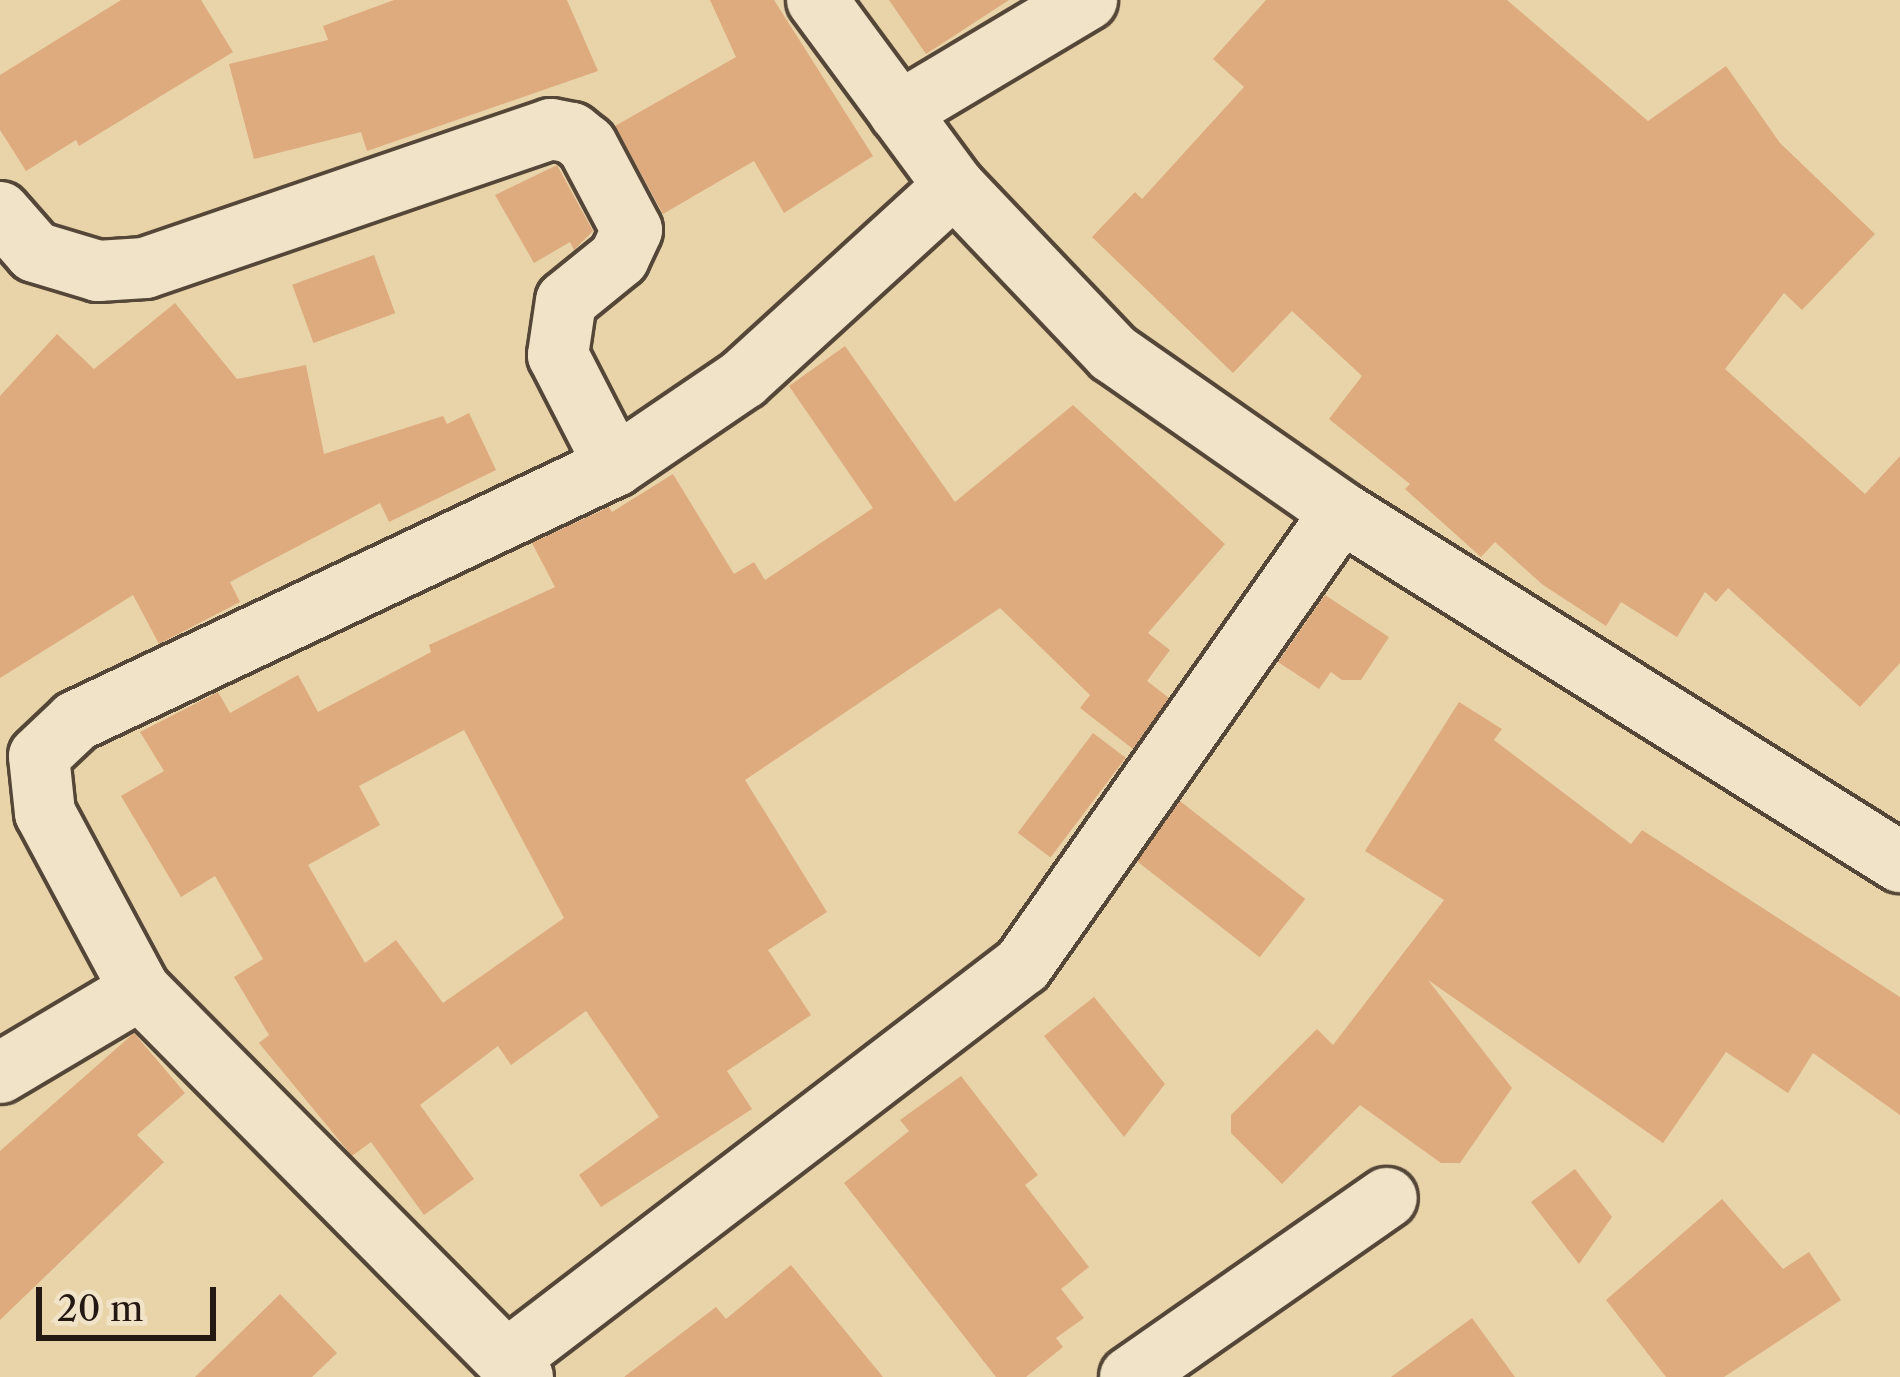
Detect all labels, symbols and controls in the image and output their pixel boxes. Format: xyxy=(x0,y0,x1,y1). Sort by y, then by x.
scale bar xyxy=(42,1263,222,1337)
text: 20 m xyxy=(57,1286,144,1330)

